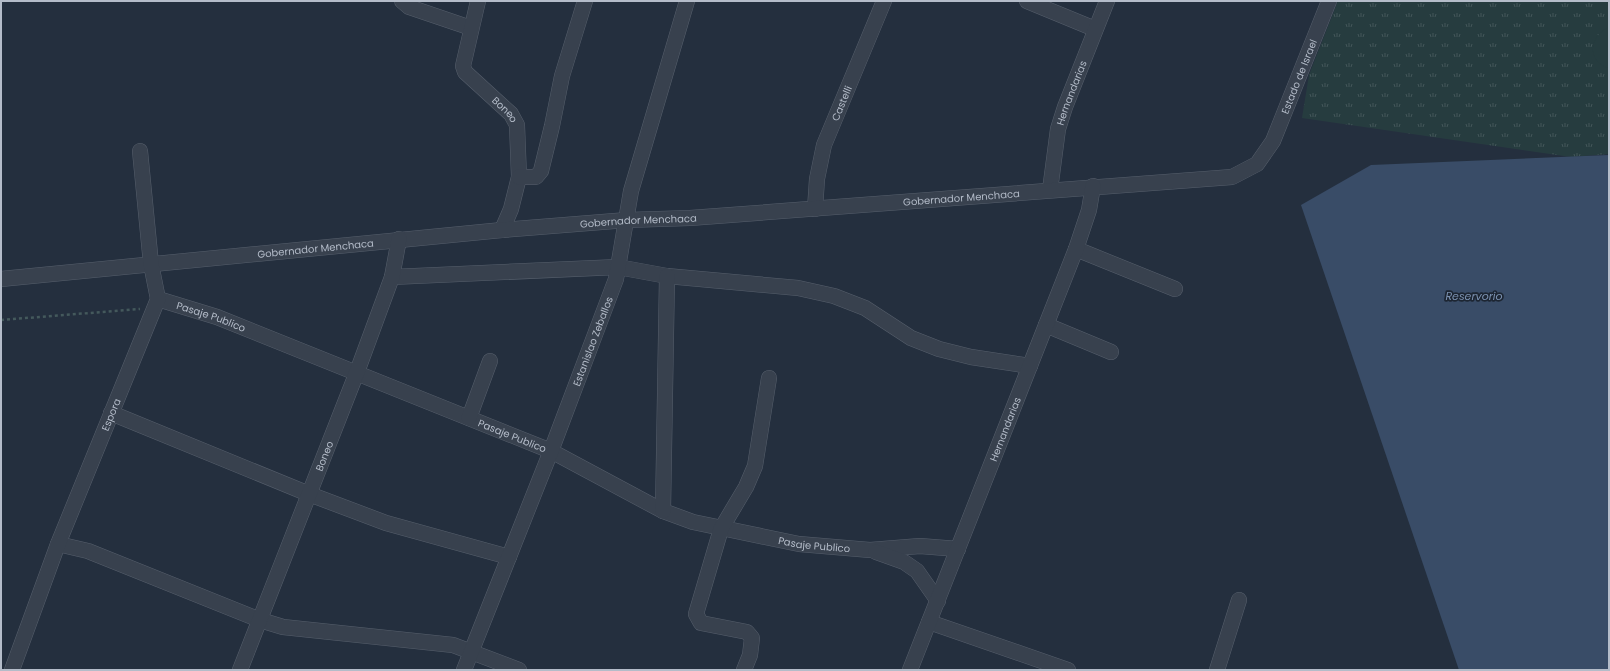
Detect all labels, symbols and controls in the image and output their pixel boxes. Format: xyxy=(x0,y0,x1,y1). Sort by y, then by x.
street label: Estado de Israel xyxy=(1277,37,1320,116)
street label: Hernandarias xyxy=(1052,58,1090,127)
street label: Castelli xyxy=(827,83,855,123)
street label: Boneo xyxy=(489,93,522,125)
street label: Gobernador Menchaca xyxy=(903,186,1020,209)
street label: Gobernador Menchaca xyxy=(579,210,697,231)
street label: Gobernador Menchaca xyxy=(257,235,374,261)
water label: Reservorio xyxy=(1445,288,1503,304)
street label: Estanislao Zeballos xyxy=(569,294,616,388)
street label: Pasaje Publico xyxy=(175,298,248,335)
street label: Hernandarias xyxy=(986,395,1024,464)
street label: Espora xyxy=(97,396,124,433)
street label: Pasaje Publico xyxy=(476,415,549,456)
street label: Boneo xyxy=(311,438,337,473)
street label: Pasaje Publico xyxy=(777,532,851,556)

